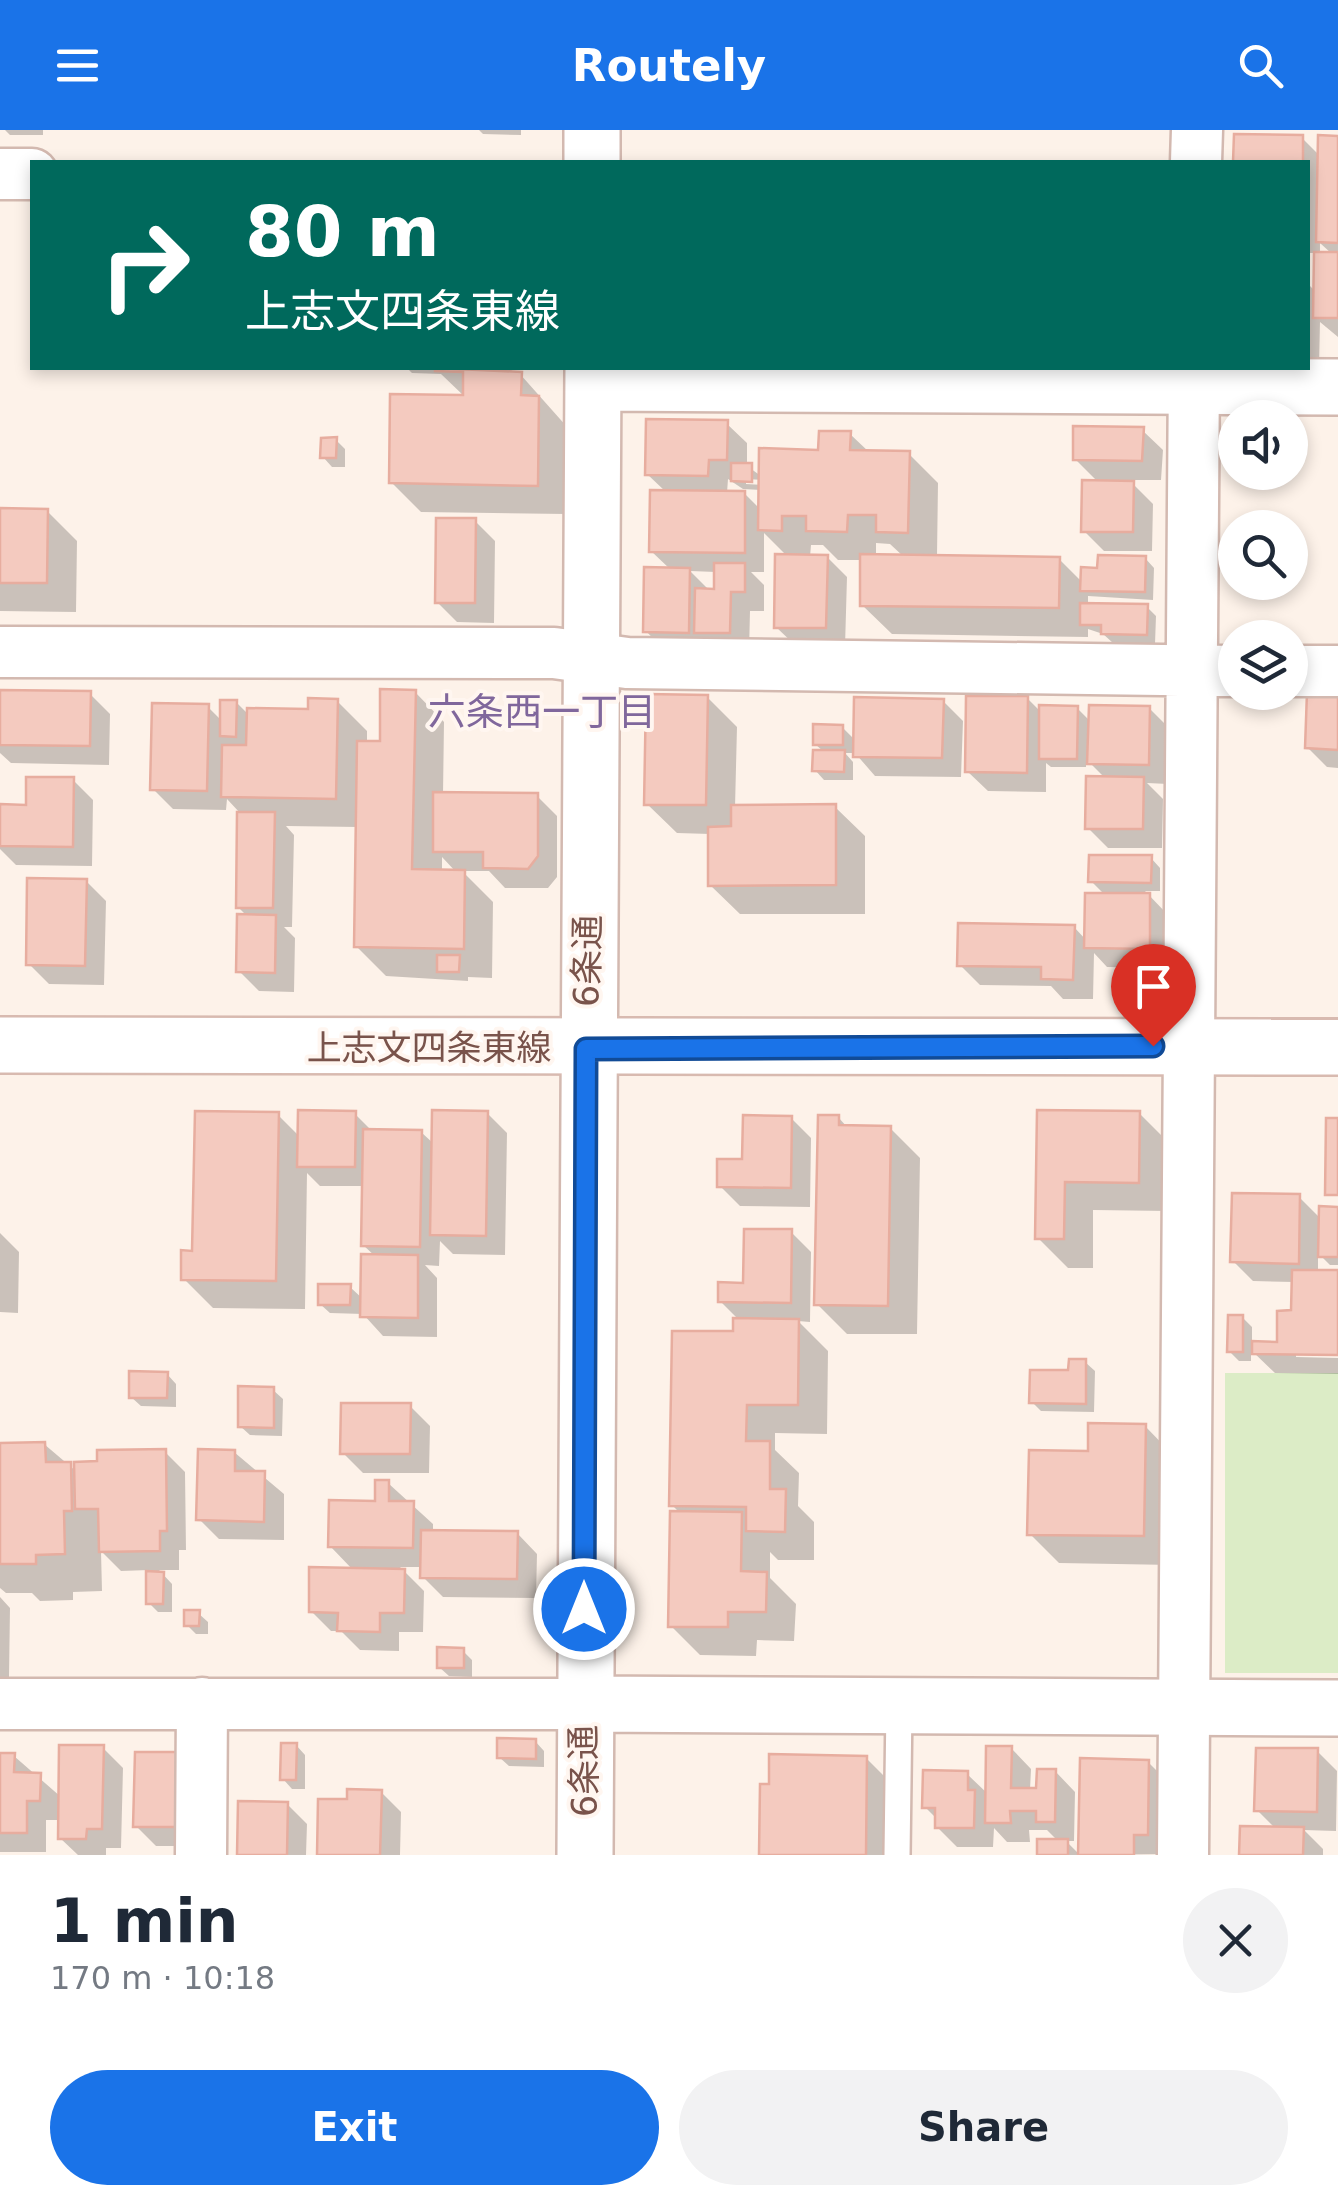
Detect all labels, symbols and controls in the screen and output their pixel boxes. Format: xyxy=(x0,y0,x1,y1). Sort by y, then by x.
icon: menu xyxy=(50,38,105,93)
icon: search xyxy=(1233,38,1288,93)
text: Routely xyxy=(572,39,766,92)
text: 80 m xyxy=(245,191,440,273)
icon: right xyxy=(80,200,210,330)
text: 上志文四条東線 xyxy=(245,285,560,338)
map controls xyxy=(1218,400,1308,710)
button: sound xyxy=(1218,400,1308,490)
button: search xyxy=(1218,510,1308,600)
button: layers xyxy=(1218,620,1308,710)
district label: 六条西一丁目 xyxy=(428,690,656,734)
street label: 6条通 xyxy=(566,915,608,1007)
pin xyxy=(1111,944,1196,1047)
icon: arrive xyxy=(1126,959,1181,1014)
street label: 上志文四条東線 xyxy=(306,1028,552,1068)
position arrow xyxy=(532,1557,636,1661)
street label: 6条通 xyxy=(563,1725,605,1817)
text: 1 min xyxy=(50,1886,238,1956)
button: close xyxy=(1183,1888,1288,1993)
text: 170 m · 10:18 xyxy=(50,1959,275,1997)
button: Exit xyxy=(50,2070,659,2185)
button: Share xyxy=(679,2070,1288,2185)

